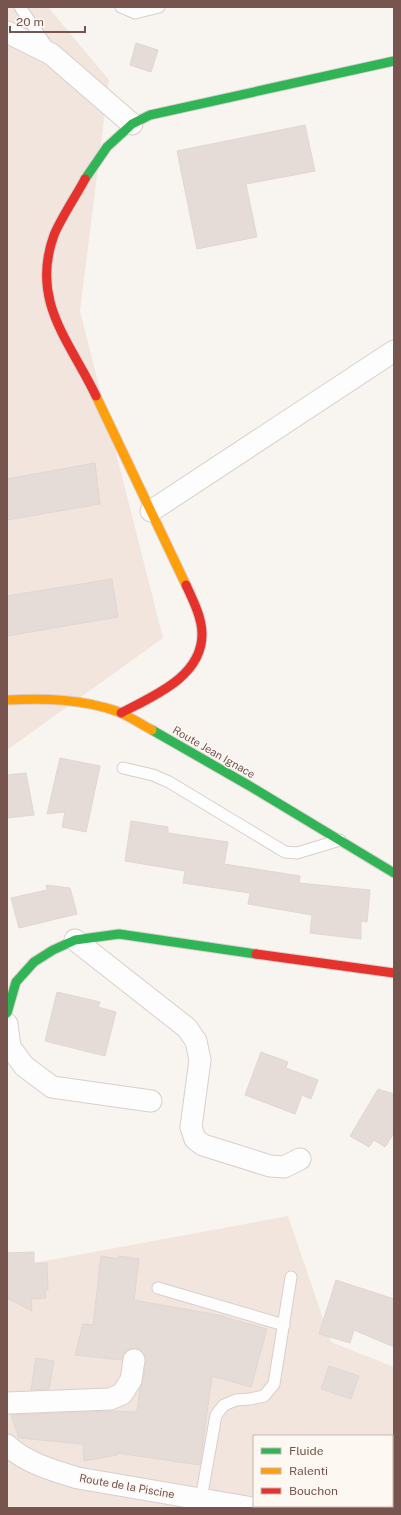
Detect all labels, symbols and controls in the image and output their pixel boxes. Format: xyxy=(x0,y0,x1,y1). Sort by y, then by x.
scale bar xyxy=(10,8,85,34)
text: 20 m xyxy=(16,15,44,29)
street label: Route Jean Ignace xyxy=(171,724,257,780)
legend xyxy=(253,1435,393,1507)
text: Fluide xyxy=(289,1444,324,1458)
text: Ralenti xyxy=(289,1464,328,1478)
street label: Route de la Piscine xyxy=(78,1472,176,1500)
text: Bouchon xyxy=(289,1484,338,1498)

